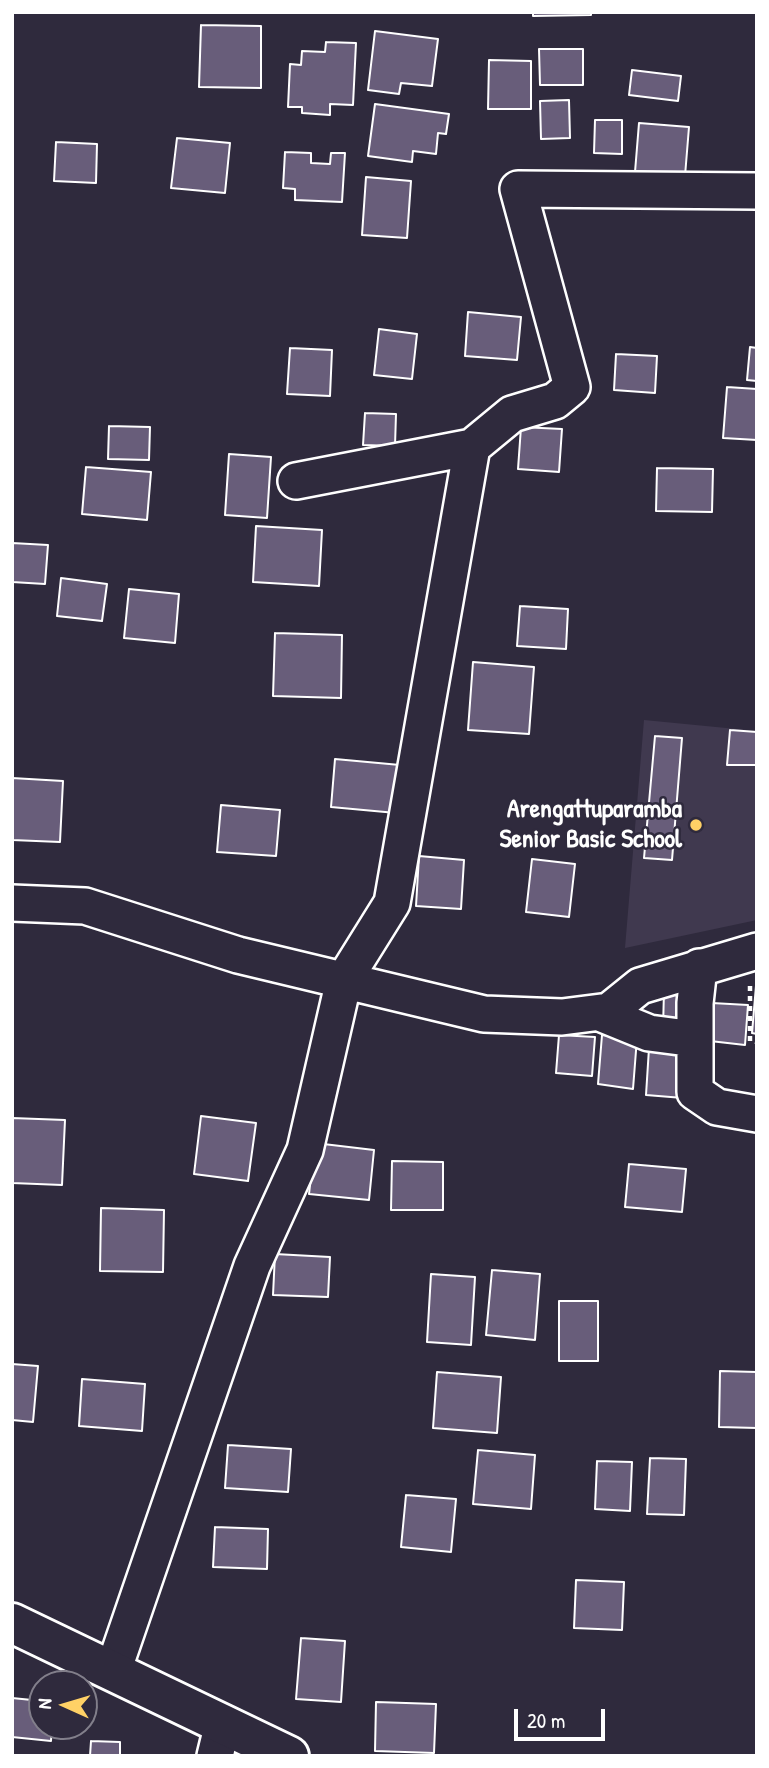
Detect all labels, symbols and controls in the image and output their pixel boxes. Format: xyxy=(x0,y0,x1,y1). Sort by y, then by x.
place label: Arengattuparamba Senior Basic School xyxy=(500,794,682,856)
marker: Arengattuparamba Senior Basic School xyxy=(688,817,704,833)
north arrow xyxy=(28,1670,98,1740)
scale bar xyxy=(517,1694,608,1738)
text: N xyxy=(31,1698,57,1710)
text: 20 m xyxy=(527,1706,565,1735)

